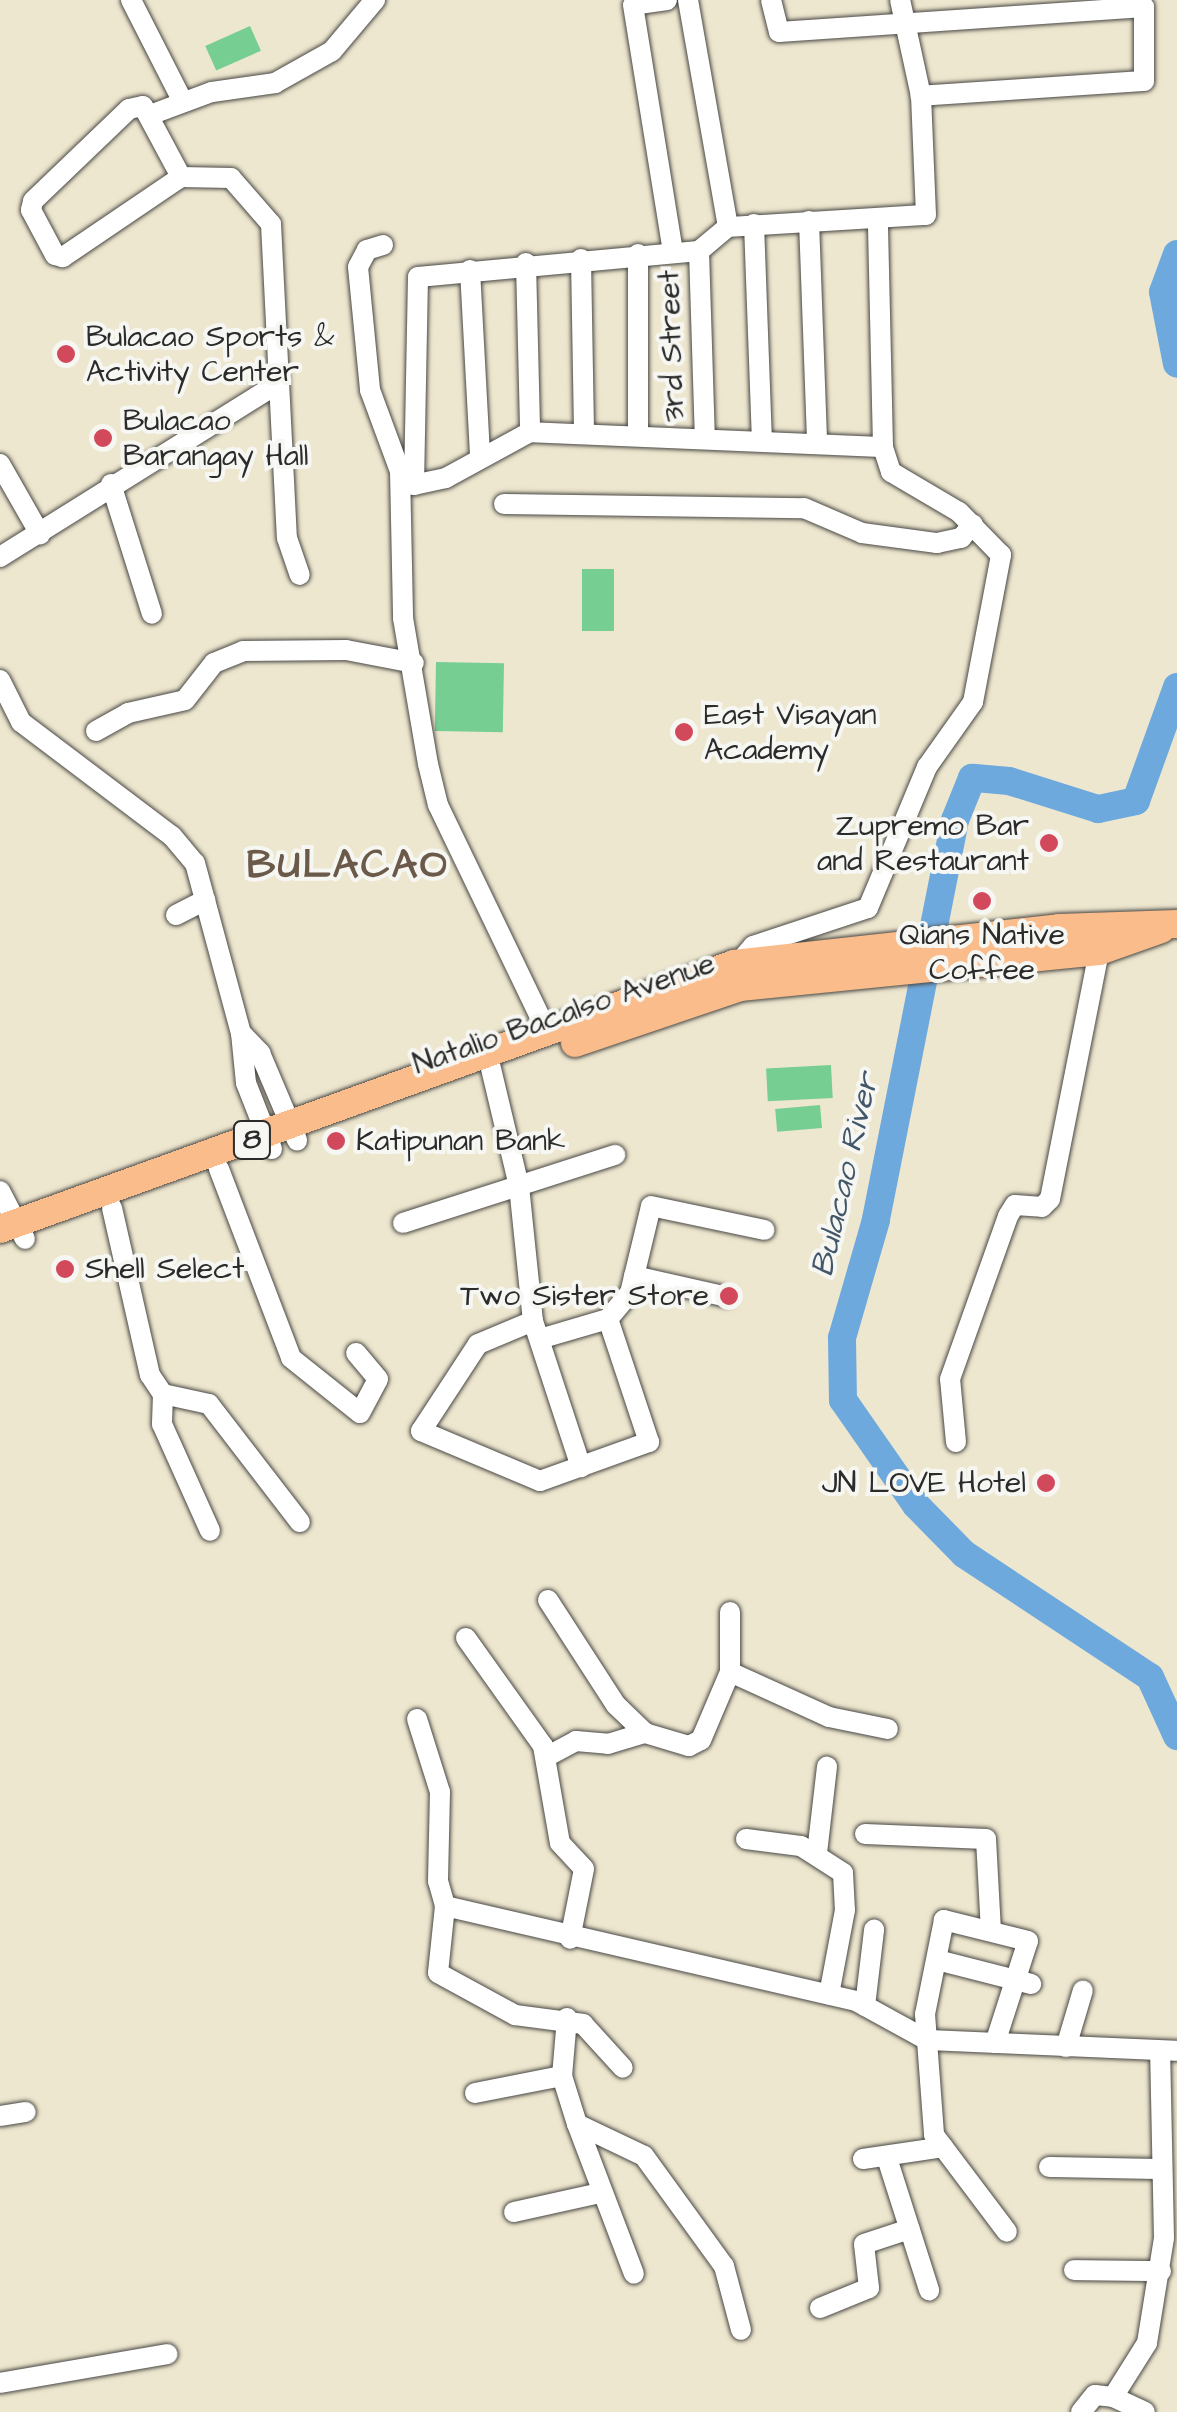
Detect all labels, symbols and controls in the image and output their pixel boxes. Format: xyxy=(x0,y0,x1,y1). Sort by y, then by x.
street label: 3rd Street xyxy=(651,270,693,422)
place label: Bulacao Sports & Activity Center xyxy=(86,319,334,390)
marker: Bulacao Sports & Activity Center xyxy=(55,343,77,365)
place label: Bulacao Barangay Hall xyxy=(123,403,308,474)
marker: Bulacao Barangay Hall xyxy=(92,427,114,449)
place label: East Visayan Academy xyxy=(704,697,877,768)
marker: East Visayan Academy xyxy=(673,721,695,743)
place label: Zupremo Bar and Restaurant xyxy=(817,808,1029,878)
marker: Zupremo Bar and Restaurant xyxy=(1038,832,1060,854)
district label: BULACAO xyxy=(247,842,449,890)
marker: Qians Native Coffee xyxy=(971,890,993,912)
place label: Qians Native Coffee xyxy=(899,917,1065,988)
street label: Natalio Bacalso Avenue xyxy=(408,945,720,1083)
water label: Bulacao River xyxy=(804,1070,888,1280)
road number: 8 xyxy=(232,1117,272,1163)
place label: Katipunan Bank xyxy=(356,1123,565,1159)
marker: Katipunan Bank xyxy=(325,1130,347,1152)
place label: Shell Select xyxy=(85,1251,244,1287)
marker: Shell Select xyxy=(54,1258,76,1280)
place label: Two Sister Store xyxy=(460,1278,709,1314)
marker: Two Sister Store xyxy=(718,1285,740,1307)
place label: JN LOVE Hotel xyxy=(822,1465,1026,1501)
marker: JN LOVE Hotel xyxy=(1035,1472,1057,1494)

